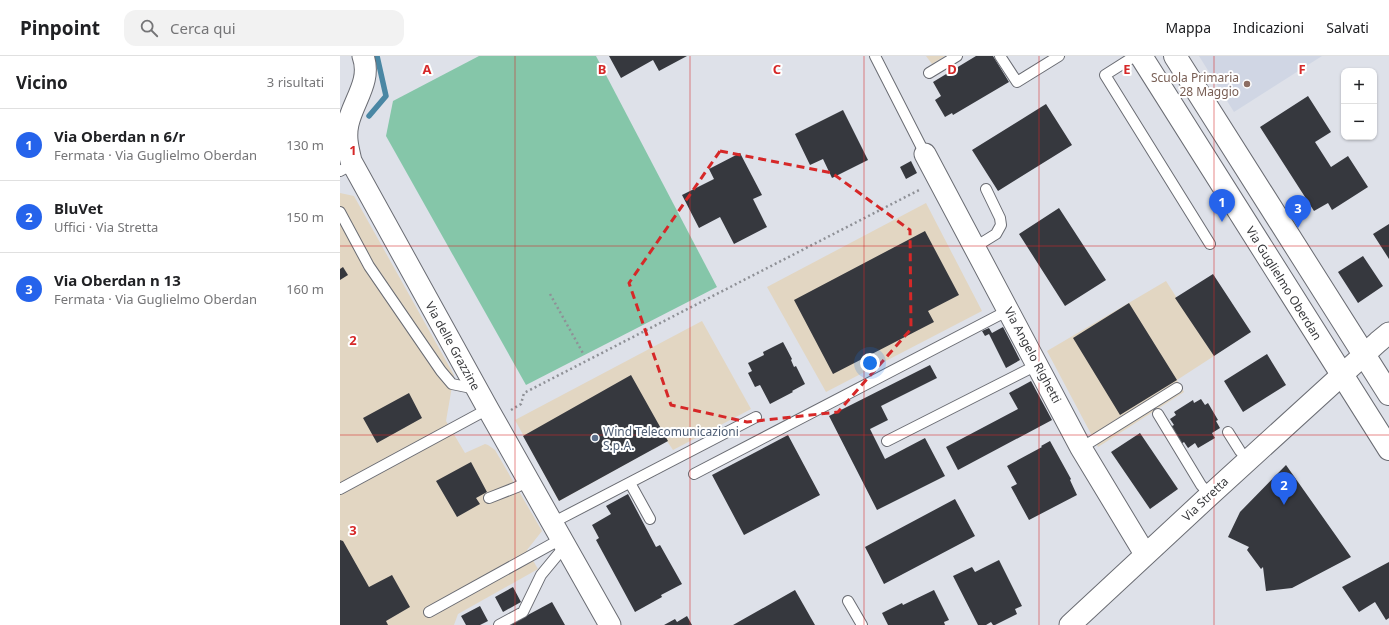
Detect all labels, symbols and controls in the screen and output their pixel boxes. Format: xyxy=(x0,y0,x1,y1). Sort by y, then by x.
search box xyxy=(124,10,404,46)
text: Pinpoint xyxy=(20,15,100,41)
icon: search xyxy=(138,17,160,39)
text: Cerca qui xyxy=(170,18,236,38)
text: Mappa xyxy=(1165,18,1211,37)
text: Indicazioni xyxy=(1233,18,1304,37)
text: Salvati xyxy=(1326,18,1369,37)
text: A xyxy=(423,60,432,78)
text: B xyxy=(598,60,606,78)
text: C xyxy=(773,60,781,78)
text: D xyxy=(947,60,957,78)
text: E xyxy=(1123,60,1131,78)
text: F xyxy=(1298,60,1306,78)
map controls xyxy=(1341,68,1377,140)
button: + xyxy=(1341,68,1377,104)
place label: Scuola Primaria 28 Maggio xyxy=(1151,69,1239,100)
text: Vicino xyxy=(16,71,68,94)
text: 3 risultati xyxy=(267,73,324,91)
marker: Scuola Primaria 28 Maggio xyxy=(1242,79,1252,89)
button: − xyxy=(1341,104,1377,140)
text: Via Oberdan n 6/r xyxy=(54,126,185,146)
text: 1 xyxy=(25,136,33,154)
text: 130 m xyxy=(286,136,324,154)
text: 1 xyxy=(349,141,357,159)
text: Fermata · Via Guglielmo Oberdan xyxy=(54,146,257,164)
pin: 1 xyxy=(1209,189,1235,222)
pin: 3 xyxy=(1285,195,1311,228)
text: BluVet xyxy=(54,198,103,218)
text: 2 xyxy=(25,208,33,226)
text: 150 m xyxy=(286,208,324,226)
text: Uffici · Via Stretta xyxy=(54,218,158,236)
street label: Via Guglielmo Oberdan xyxy=(1242,223,1326,343)
text: Via Oberdan n 13 xyxy=(54,270,181,290)
text: 3 xyxy=(25,280,33,298)
text: 160 m xyxy=(286,280,324,298)
text: Fermata · Via Guglielmo Oberdan xyxy=(54,290,257,308)
street label: Via delle Grazzine xyxy=(422,299,485,394)
street label: Via Angelo Righetti xyxy=(1000,304,1066,406)
text: 2 xyxy=(349,331,357,349)
your location xyxy=(860,353,880,373)
place label: Wind Telecomunicazioni S.p.A. xyxy=(603,423,739,454)
marker: Wind Telecomunicazioni S.p.A. xyxy=(590,433,600,443)
pin: 2 xyxy=(1271,472,1297,505)
street label: Via Stretta xyxy=(1178,473,1232,525)
text: 3 xyxy=(349,521,357,539)

